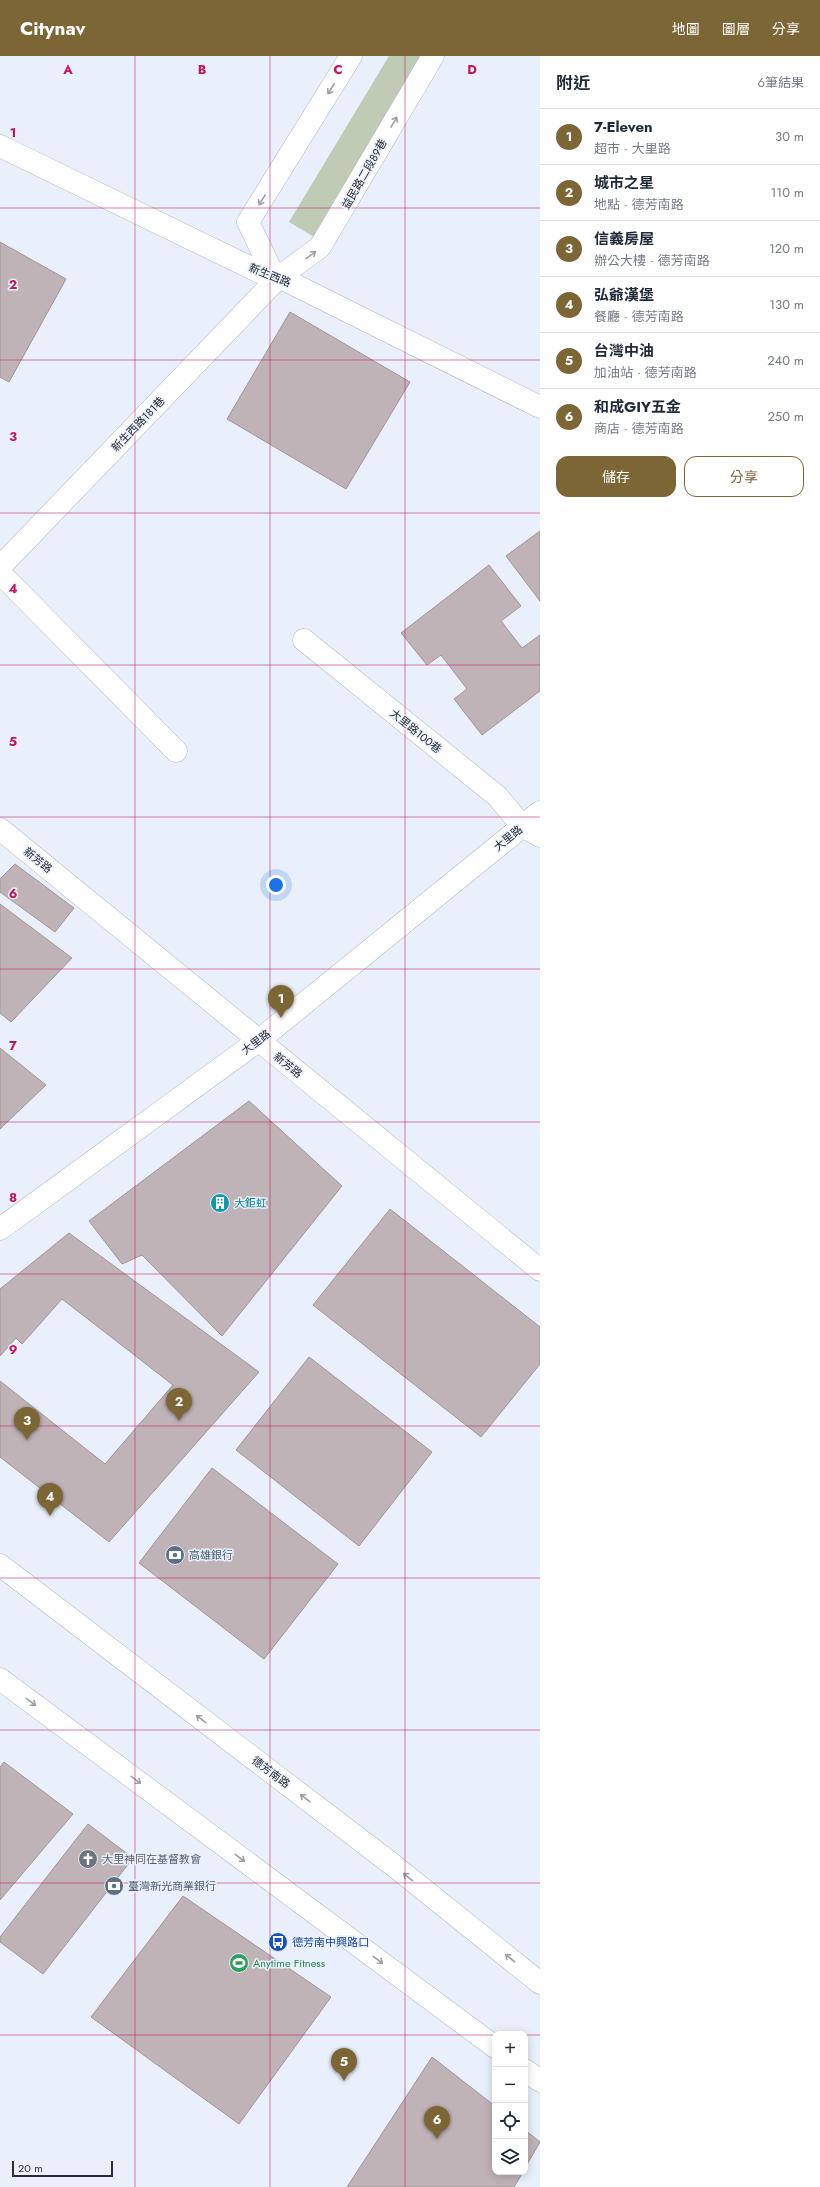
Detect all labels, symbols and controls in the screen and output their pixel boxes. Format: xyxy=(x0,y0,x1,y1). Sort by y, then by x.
text: Citynav xyxy=(20,15,86,42)
text: 地圖 xyxy=(672,19,700,39)
text: 圖層 xyxy=(722,19,750,39)
text: 分享 xyxy=(772,19,800,39)
text: A xyxy=(62,60,73,79)
text: B xyxy=(198,60,207,79)
text: C xyxy=(333,60,343,79)
text: D xyxy=(467,60,477,79)
text: 附近 xyxy=(556,71,590,95)
text: 6筆結果 xyxy=(758,73,804,92)
one-way arrow xyxy=(326,83,334,95)
one-way arrow xyxy=(391,116,399,128)
text: 7-Eleven xyxy=(594,116,653,138)
text: 1 xyxy=(10,123,16,142)
text: 1 xyxy=(566,127,572,146)
text: 30 m xyxy=(775,127,804,146)
street label: 益民路二段89巷 xyxy=(337,136,391,212)
text: 超市 · 大里路 xyxy=(594,139,671,158)
text: 城市之星 xyxy=(594,172,654,194)
text: 2 xyxy=(565,183,573,202)
text: 110 m xyxy=(770,183,804,202)
one-way arrow xyxy=(258,194,266,205)
text: 地點 · 德芳南路 xyxy=(594,195,684,214)
text: 信義房屋 xyxy=(594,228,654,250)
text: 3 xyxy=(565,239,573,258)
text: 120 m xyxy=(769,239,804,258)
one-way arrow xyxy=(305,250,316,259)
text: 辦公大樓 · 德芳南路 xyxy=(594,251,710,270)
street label: 新生西路 xyxy=(247,259,293,291)
text: 2 xyxy=(9,275,17,294)
text: 弘爺漢堡 xyxy=(594,284,654,306)
text: 4 xyxy=(564,295,574,314)
text: 130 m xyxy=(769,295,804,314)
text: 餐廳 · 德芳南路 xyxy=(594,307,684,326)
text: 台灣中油 xyxy=(594,340,654,362)
text: 5 xyxy=(565,351,573,370)
text: 240 m xyxy=(767,351,804,370)
text: 加油站 · 德芳南路 xyxy=(594,363,697,382)
street label: 新生西路181巷 xyxy=(108,393,168,455)
text: 和成GIY五金 xyxy=(594,396,681,418)
text: 6 xyxy=(565,407,573,426)
text: 250 m xyxy=(767,407,804,426)
text: 商店 · 德芳南路 xyxy=(594,419,684,438)
text: 3 xyxy=(9,427,17,446)
button: 儲存 xyxy=(556,456,676,497)
button: 分享 xyxy=(684,456,804,497)
text: 4 xyxy=(8,579,18,598)
street label: 大里路100巷 xyxy=(387,705,445,757)
text: 5 xyxy=(9,732,17,751)
street label: 大里路 xyxy=(490,821,526,855)
street label: 新芳路 xyxy=(20,843,56,877)
your location xyxy=(266,875,286,895)
text: 6 xyxy=(9,884,18,903)
pin: 1 xyxy=(268,985,294,1018)
street label: 大里路 xyxy=(238,1026,274,1058)
text: 7 xyxy=(9,1036,17,1055)
street label: 新芳路 xyxy=(270,1048,306,1082)
text: 8 xyxy=(9,1188,17,1207)
building icon: 大鉅虹 xyxy=(209,1192,231,1214)
place label: 大鉅虹 xyxy=(234,1195,267,1211)
text: 9 xyxy=(9,1340,18,1359)
pin: 2 xyxy=(166,1388,192,1421)
pin: 3 xyxy=(14,1407,40,1440)
pin: 4 xyxy=(37,1483,63,1516)
bank icon: 高雄銀行 xyxy=(164,1544,186,1566)
place label: 高雄銀行 xyxy=(189,1547,233,1563)
one-way arrow xyxy=(26,1698,37,1706)
one-way arrow xyxy=(196,1715,207,1723)
street label: 德芳南路 xyxy=(249,1752,293,1792)
one-way arrow xyxy=(130,1776,141,1784)
one-way arrow xyxy=(299,1794,310,1802)
church icon: 大里神同在基督教會 xyxy=(77,1848,99,1870)
place label: 大里神同在基督教會 xyxy=(102,1851,201,1867)
one-way arrow xyxy=(234,1853,245,1862)
one-way arrow xyxy=(402,1873,413,1882)
bank icon: 臺灣新光商業銀行 xyxy=(103,1875,125,1897)
place label: 臺灣新光商業銀行 xyxy=(128,1878,216,1894)
bus stop icon: 德芳南中興路口 xyxy=(267,1931,289,1953)
place label: 德芳南中興路口 xyxy=(292,1934,369,1950)
sports icon: Anytime Fitness xyxy=(228,1952,250,1974)
one-way arrow xyxy=(504,1954,515,1963)
place label: Anytime Fitness xyxy=(253,1955,326,1971)
one-way arrow xyxy=(372,1956,383,1964)
map controls xyxy=(492,2031,528,2175)
button: + xyxy=(492,2031,528,2067)
pin: 5 xyxy=(331,2048,357,2081)
button: − xyxy=(492,2067,528,2103)
button: locate xyxy=(492,2103,528,2139)
pin: 6 xyxy=(424,2106,450,2139)
button: layers xyxy=(492,2139,528,2175)
scale bar xyxy=(12,2159,113,2178)
text: 20 m xyxy=(18,2160,43,2176)

